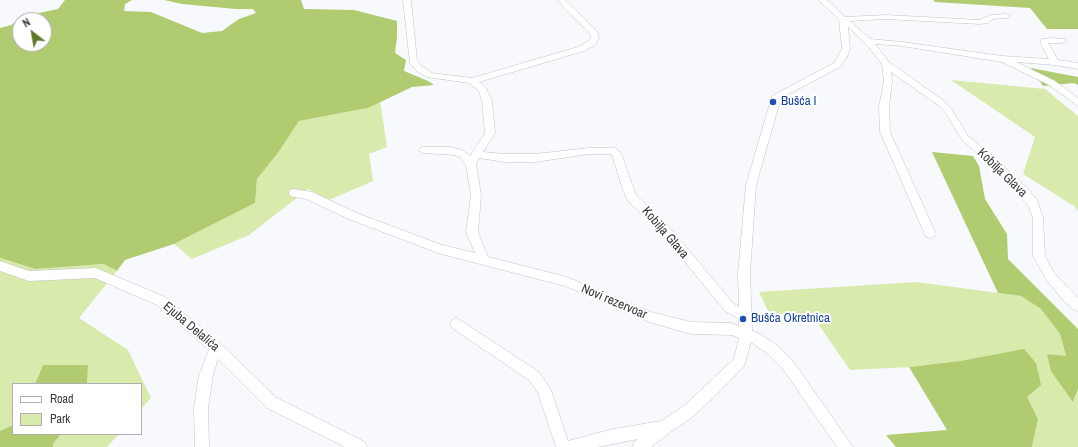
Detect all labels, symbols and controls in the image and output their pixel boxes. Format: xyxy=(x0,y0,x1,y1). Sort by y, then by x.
north arrow xyxy=(12,12,52,52)
text: N xyxy=(20,15,33,30)
place label: Bušća I xyxy=(781,94,817,110)
marker: Bušća I xyxy=(768,97,778,107)
street label: Kobilja Glava xyxy=(974,145,1030,201)
street label: Kobilja Glava xyxy=(638,204,692,262)
street label: Novi rezervoar xyxy=(579,281,649,323)
street label: Ejuba Delalića xyxy=(160,299,222,355)
place label: Bušća Okretnica xyxy=(751,311,830,327)
marker: Bušća Okretnica xyxy=(738,314,748,324)
legend xyxy=(12,383,142,435)
text: Road xyxy=(50,391,74,407)
text: Park xyxy=(50,411,70,427)

